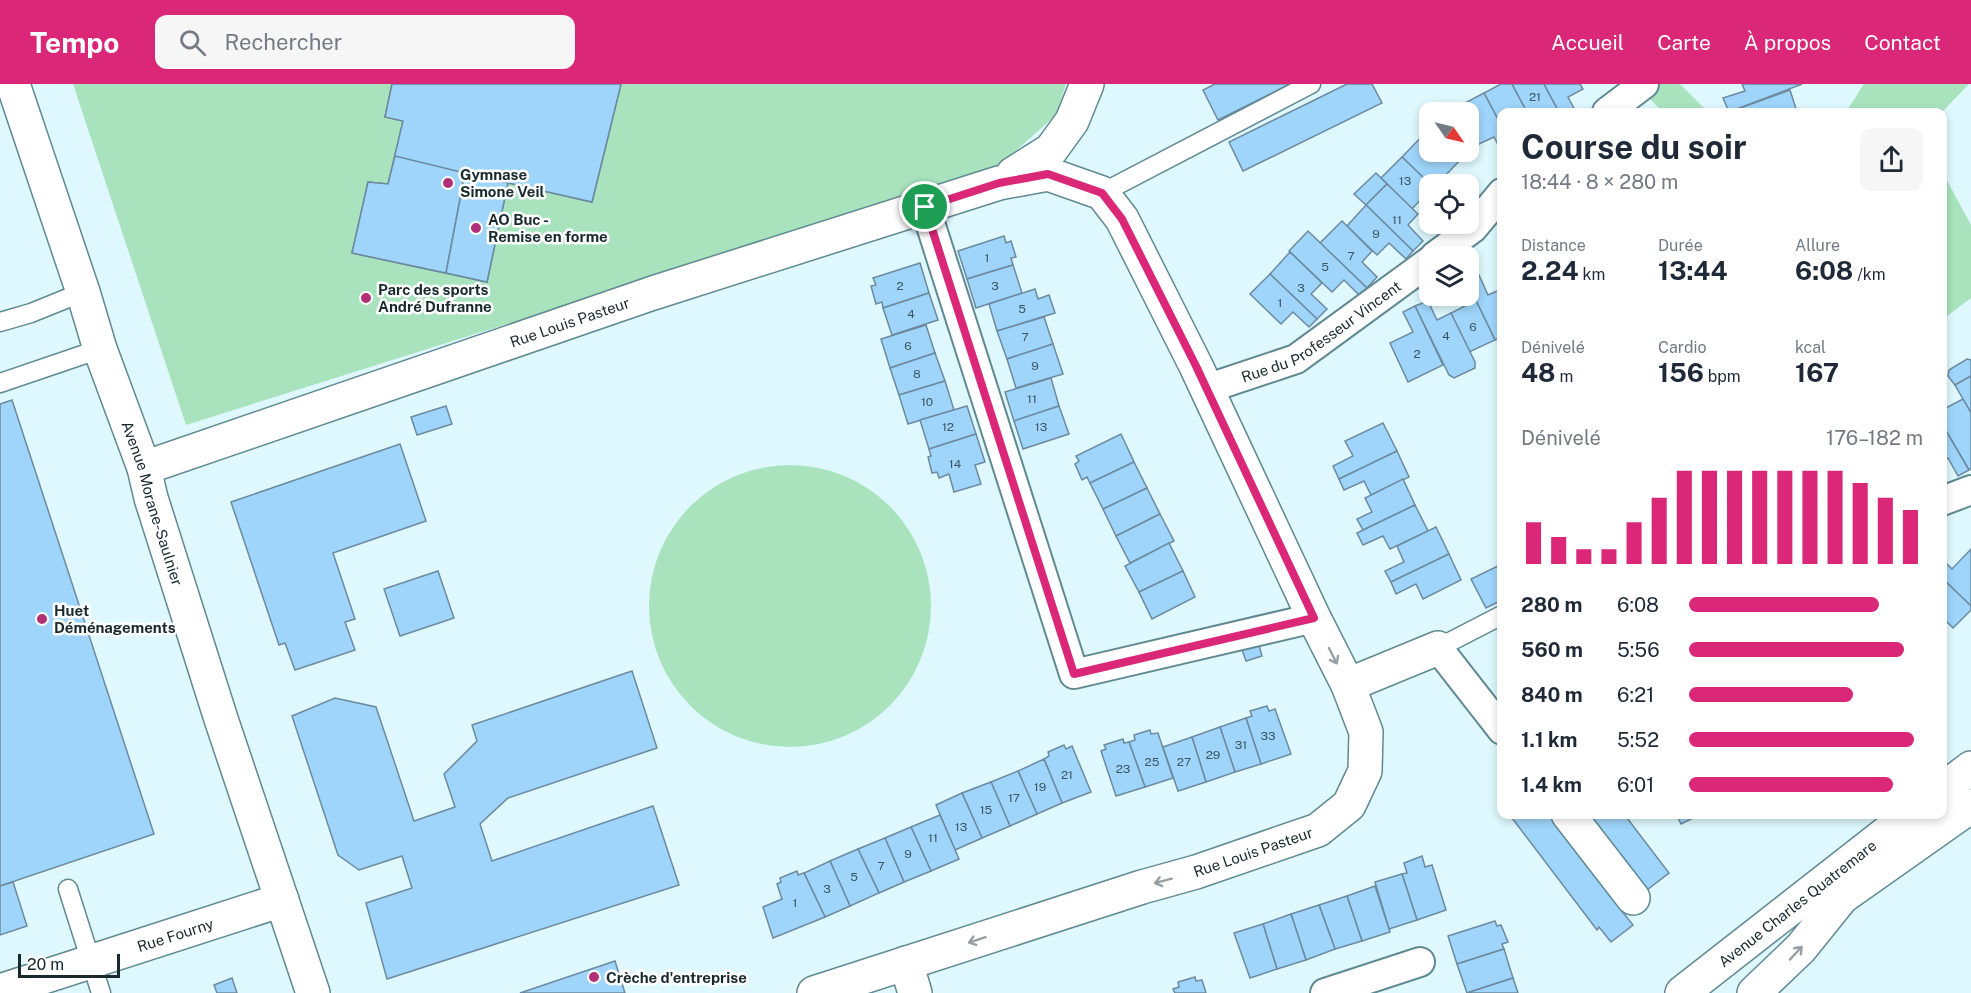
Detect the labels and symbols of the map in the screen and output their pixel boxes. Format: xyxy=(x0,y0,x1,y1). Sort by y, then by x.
house number: 21 xyxy=(1529,90,1541,104)
north arrow xyxy=(1419,102,1479,162)
place label: Gymnase Simone Veil xyxy=(460,166,545,200)
house number: 13 xyxy=(1399,174,1411,188)
marker: Gymnase Simone Veil xyxy=(441,176,455,190)
pin xyxy=(899,181,950,232)
place label: AO Buc - Remise en forme xyxy=(488,211,608,245)
house number: 11 xyxy=(1392,213,1402,227)
marker: AO Buc - Remise en forme xyxy=(469,221,483,235)
house number: 9 xyxy=(1372,227,1380,241)
house number: 7 xyxy=(1347,249,1355,263)
house number: 1 xyxy=(985,251,989,265)
house number: 5 xyxy=(1321,260,1329,274)
street label: Rue du Professeur Vincent xyxy=(1239,277,1404,385)
house number: 2 xyxy=(896,279,904,293)
house number: 3 xyxy=(991,279,999,293)
place label: Parc des sports André Dufranne xyxy=(378,281,492,315)
house number: 3 xyxy=(1297,281,1305,295)
marker: Parc des sports André Dufranne xyxy=(359,291,373,305)
street label: Rue Louis Pasteur xyxy=(508,293,632,350)
house number: 1 xyxy=(1278,296,1282,310)
house number: 5 xyxy=(1018,302,1026,316)
house number: 4 xyxy=(907,307,915,321)
house number: 6 xyxy=(1469,320,1477,334)
house number: 4 xyxy=(1442,329,1450,343)
house number: 7 xyxy=(1021,330,1029,344)
house number: 6 xyxy=(904,339,912,353)
house number: 2 xyxy=(1413,347,1421,361)
house number: 9 xyxy=(1031,359,1039,373)
house number: 8 xyxy=(913,367,921,381)
house number: 11 xyxy=(1027,392,1037,406)
house number: 10 xyxy=(921,395,933,409)
street label: Avenue Morane-Saulnier xyxy=(119,418,187,588)
house number: 12 xyxy=(942,420,954,434)
house number: 13 xyxy=(1035,420,1047,434)
house number: 14 xyxy=(949,457,962,471)
place label: Huet Déménagements xyxy=(54,602,176,636)
marker: Huet Déménagements xyxy=(35,612,49,626)
one-way arrow xyxy=(1328,646,1339,664)
house number: 33 xyxy=(1260,729,1276,743)
house number: 31 xyxy=(1235,738,1247,752)
house number: 29 xyxy=(1206,748,1220,762)
house number: 25 xyxy=(1145,755,1160,769)
house number: 27 xyxy=(1177,755,1191,769)
house number: 23 xyxy=(1116,762,1130,776)
house number: 21 xyxy=(1061,768,1073,782)
house number: 19 xyxy=(1034,780,1046,794)
house number: 17 xyxy=(1008,791,1020,805)
house number: 15 xyxy=(980,803,993,817)
house number: 13 xyxy=(955,820,967,834)
street label: Rue Louis Pasteur xyxy=(1191,824,1315,880)
house number: 11 xyxy=(928,831,938,845)
street label: Avenue Charles Quatremare xyxy=(1715,836,1879,970)
house number: 9 xyxy=(904,847,912,861)
house number: 7 xyxy=(877,859,885,873)
house number: 5 xyxy=(850,870,858,884)
one-way arrow xyxy=(1154,876,1173,887)
house number: 3 xyxy=(823,882,831,896)
house number: 1 xyxy=(793,896,797,910)
street label: Rue Fourny xyxy=(135,914,215,955)
one-way arrow xyxy=(968,935,987,946)
one-way arrow xyxy=(1789,945,1803,960)
scale bar xyxy=(18,951,120,978)
place label: Crèche d'entreprise xyxy=(606,969,747,986)
marker: Crèche d'entreprise xyxy=(587,970,601,984)

